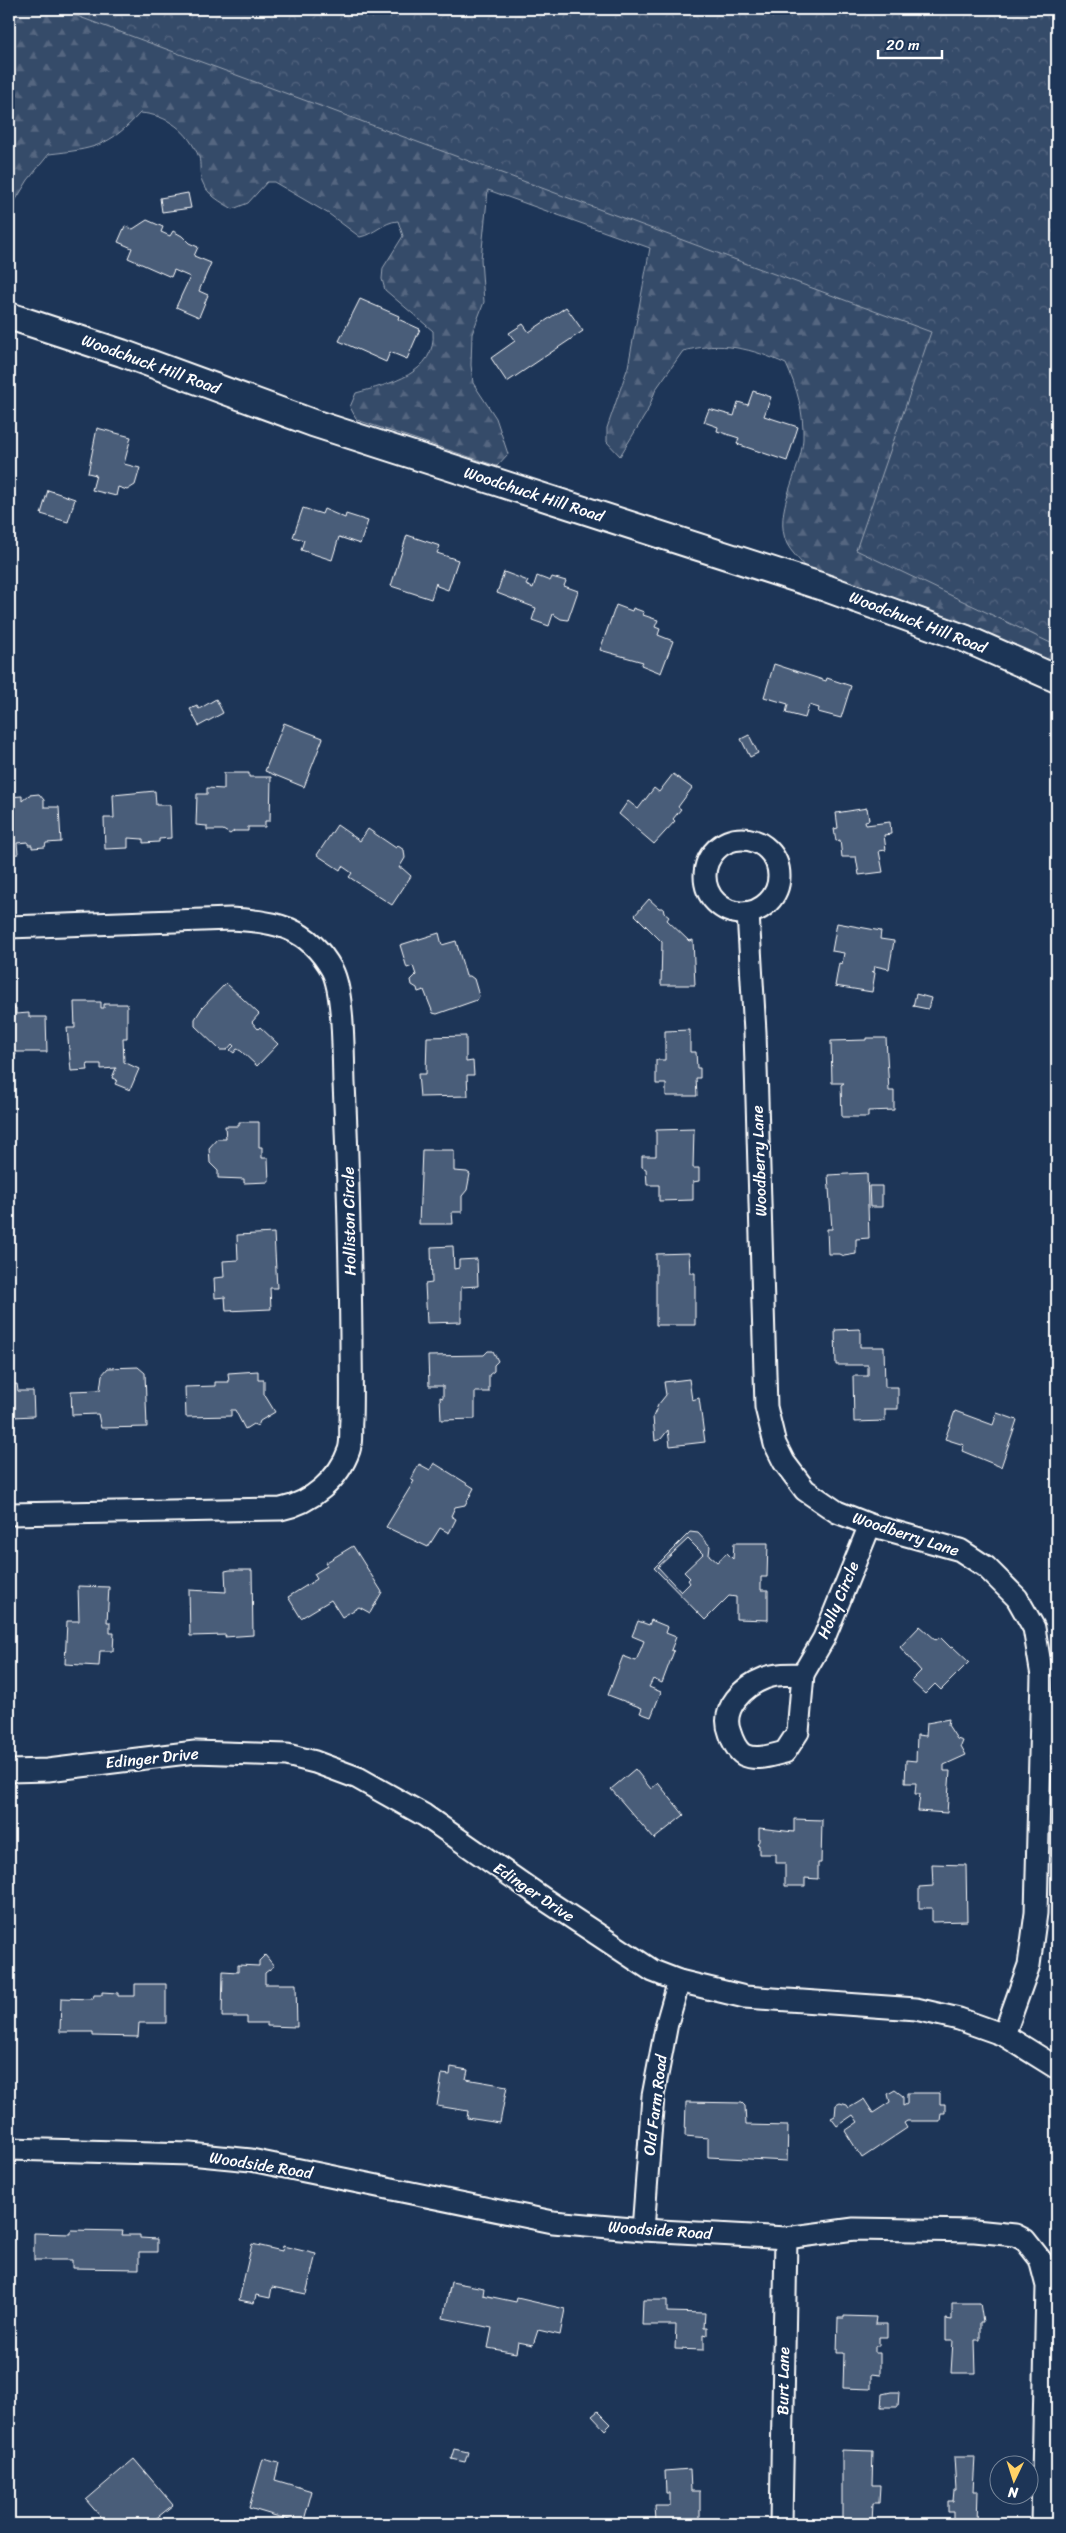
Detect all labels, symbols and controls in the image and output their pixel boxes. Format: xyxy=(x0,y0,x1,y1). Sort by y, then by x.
scale bar xyxy=(878,28,942,60)
text: 20 m xyxy=(886,32,920,58)
street label: Woodchuck Hill Road xyxy=(77,325,226,403)
street label: Woodchuck Hill Road xyxy=(460,458,609,531)
street label: Woodchuck Hill Road xyxy=(845,582,993,662)
street label: Woodberry Lane xyxy=(743,1105,775,1217)
street label: Holliston Circle xyxy=(334,1166,364,1276)
street label: Woodberry Lane xyxy=(849,1503,963,1565)
street label: Holly Circle xyxy=(809,1556,868,1643)
street label: Edinger Drive xyxy=(104,1739,200,1777)
street label: Edinger Drive xyxy=(487,1854,581,1930)
street label: Old Farm Road xyxy=(634,2051,676,2157)
street label: Woodside Road xyxy=(207,2143,316,2188)
street label: Woodside Road xyxy=(607,2212,714,2248)
street label: Burt Lane xyxy=(768,2346,798,2415)
north arrow xyxy=(988,2456,1038,2506)
text: N xyxy=(1007,2480,1020,2505)

